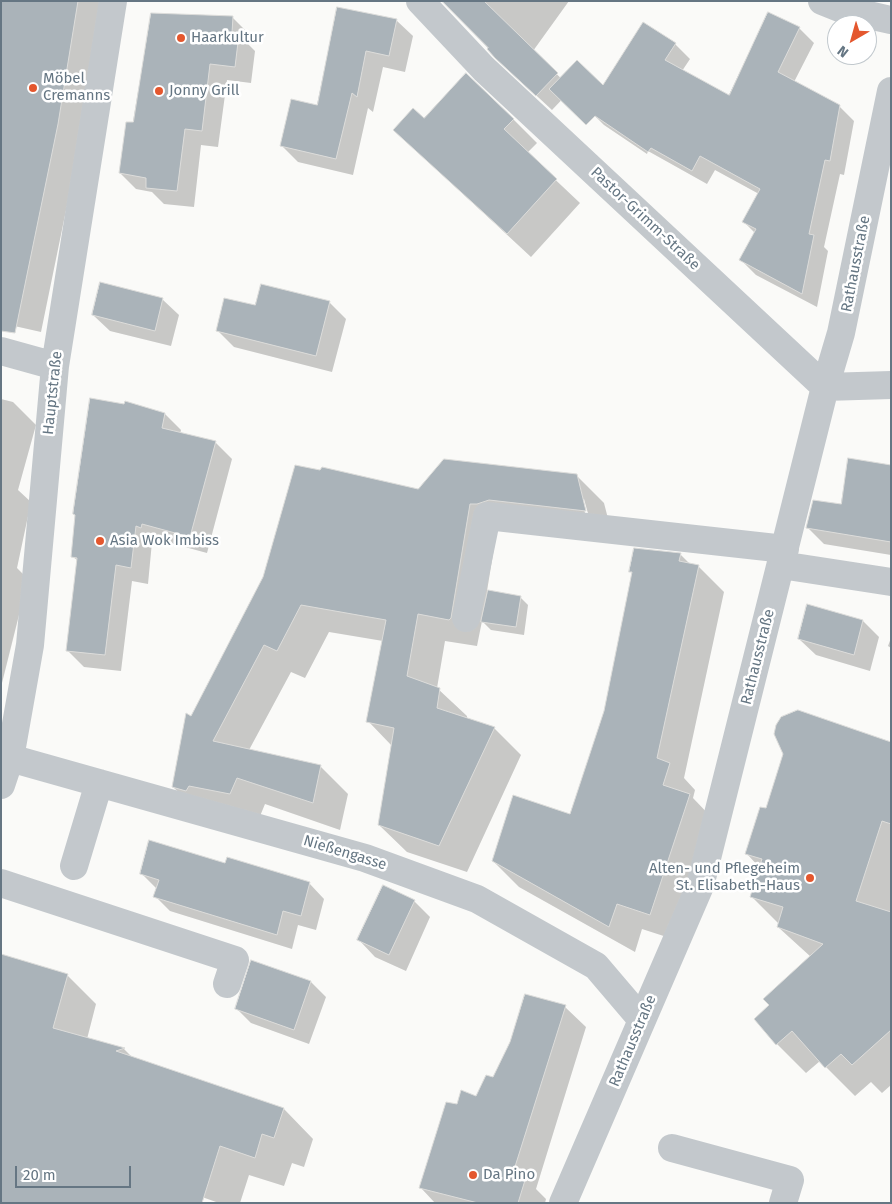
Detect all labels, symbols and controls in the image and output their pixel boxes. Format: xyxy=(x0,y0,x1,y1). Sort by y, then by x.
north arrow xyxy=(827,15,877,65)
place label: Haarkultur xyxy=(191,29,264,47)
marker: Haarkultur xyxy=(175,32,187,44)
text: N xyxy=(834,42,852,61)
place label: Möbel Cremanns xyxy=(43,70,110,105)
marker: Möbel Cremanns xyxy=(27,82,39,94)
place label: Jonny Grill xyxy=(169,82,239,100)
marker: Jonny Grill xyxy=(153,85,165,97)
street label: Pastor-Grimm-Straße xyxy=(587,164,703,274)
street label: Rathausstraße xyxy=(838,214,874,314)
street label: Hauptstraße xyxy=(40,350,66,436)
place label: Asia Wok Imbiss xyxy=(110,532,219,550)
marker: Asia Wok Imbiss xyxy=(94,535,106,547)
street label: Rathausstraße xyxy=(737,607,779,707)
street label: Nießengasse xyxy=(301,832,389,874)
place label: Alten- und Pflegeheim St. Elisabeth-Haus xyxy=(649,860,800,895)
marker: Alten- und Pflegeheim St. Elisabeth-Haus xyxy=(804,872,816,884)
street label: Rathausstraße xyxy=(606,992,660,1090)
scale bar xyxy=(18,1156,134,1188)
text: 20 m xyxy=(23,1166,56,1184)
place label: Da Pino xyxy=(483,1166,535,1184)
marker: Da Pino xyxy=(467,1169,479,1181)

